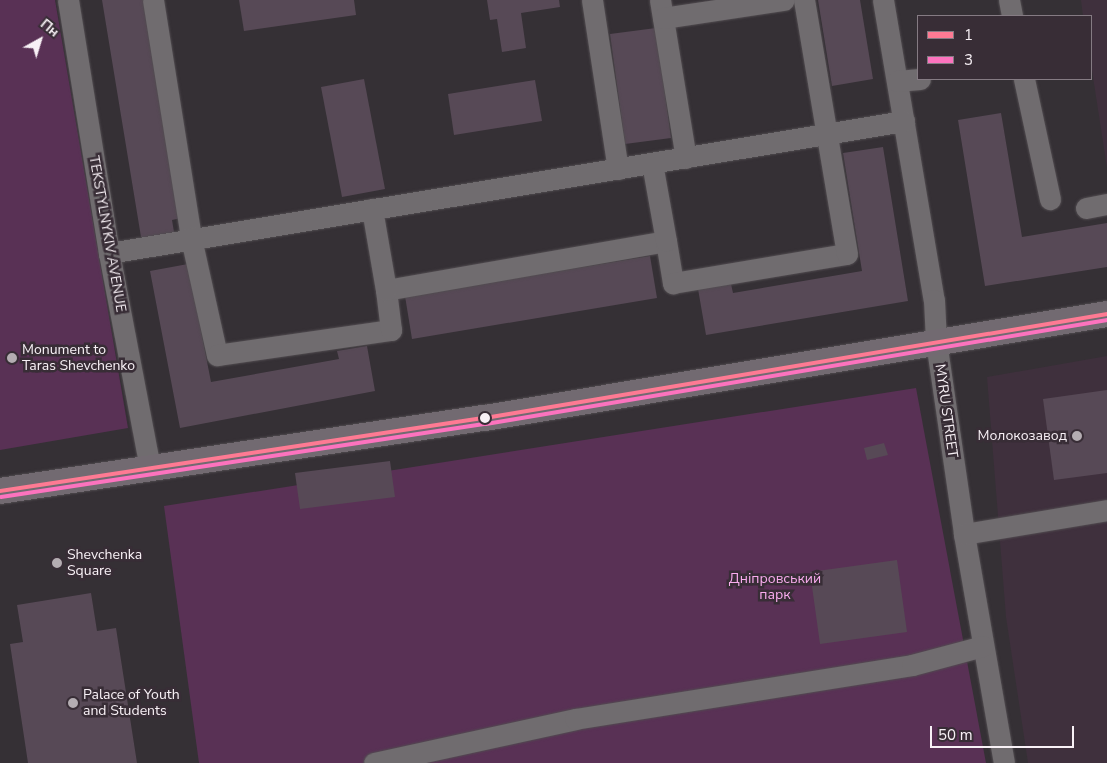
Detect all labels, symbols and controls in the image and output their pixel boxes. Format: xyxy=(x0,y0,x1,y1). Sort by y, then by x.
north arrow xyxy=(15,15,65,65)
text: Пн xyxy=(36,15,63,41)
legend xyxy=(917,15,1092,80)
text: 1 xyxy=(964,25,973,45)
text: 3 xyxy=(964,50,973,70)
street label: TEKSTYLNYKIV AVENUE xyxy=(85,154,129,314)
place label: Monument to Taras Shevchenko xyxy=(22,342,135,374)
marker: Monument to Taras Shevchenko xyxy=(6,352,18,364)
street label: MYRU STREET xyxy=(931,363,961,459)
unlabelled marker xyxy=(480,413,490,423)
place label: Молокозавод xyxy=(978,428,1067,444)
marker: Молокозавод xyxy=(1071,430,1083,442)
place label: Shevchenka Square xyxy=(67,547,142,580)
marker: Shevchenka Square xyxy=(51,557,63,569)
park label: Дніпровський парк xyxy=(729,571,821,604)
place label: Palace of Youth and Students xyxy=(83,687,180,720)
marker: Palace of Youth and Students xyxy=(67,697,79,709)
scale bar xyxy=(932,716,1076,748)
text: 50 m xyxy=(938,725,973,745)

